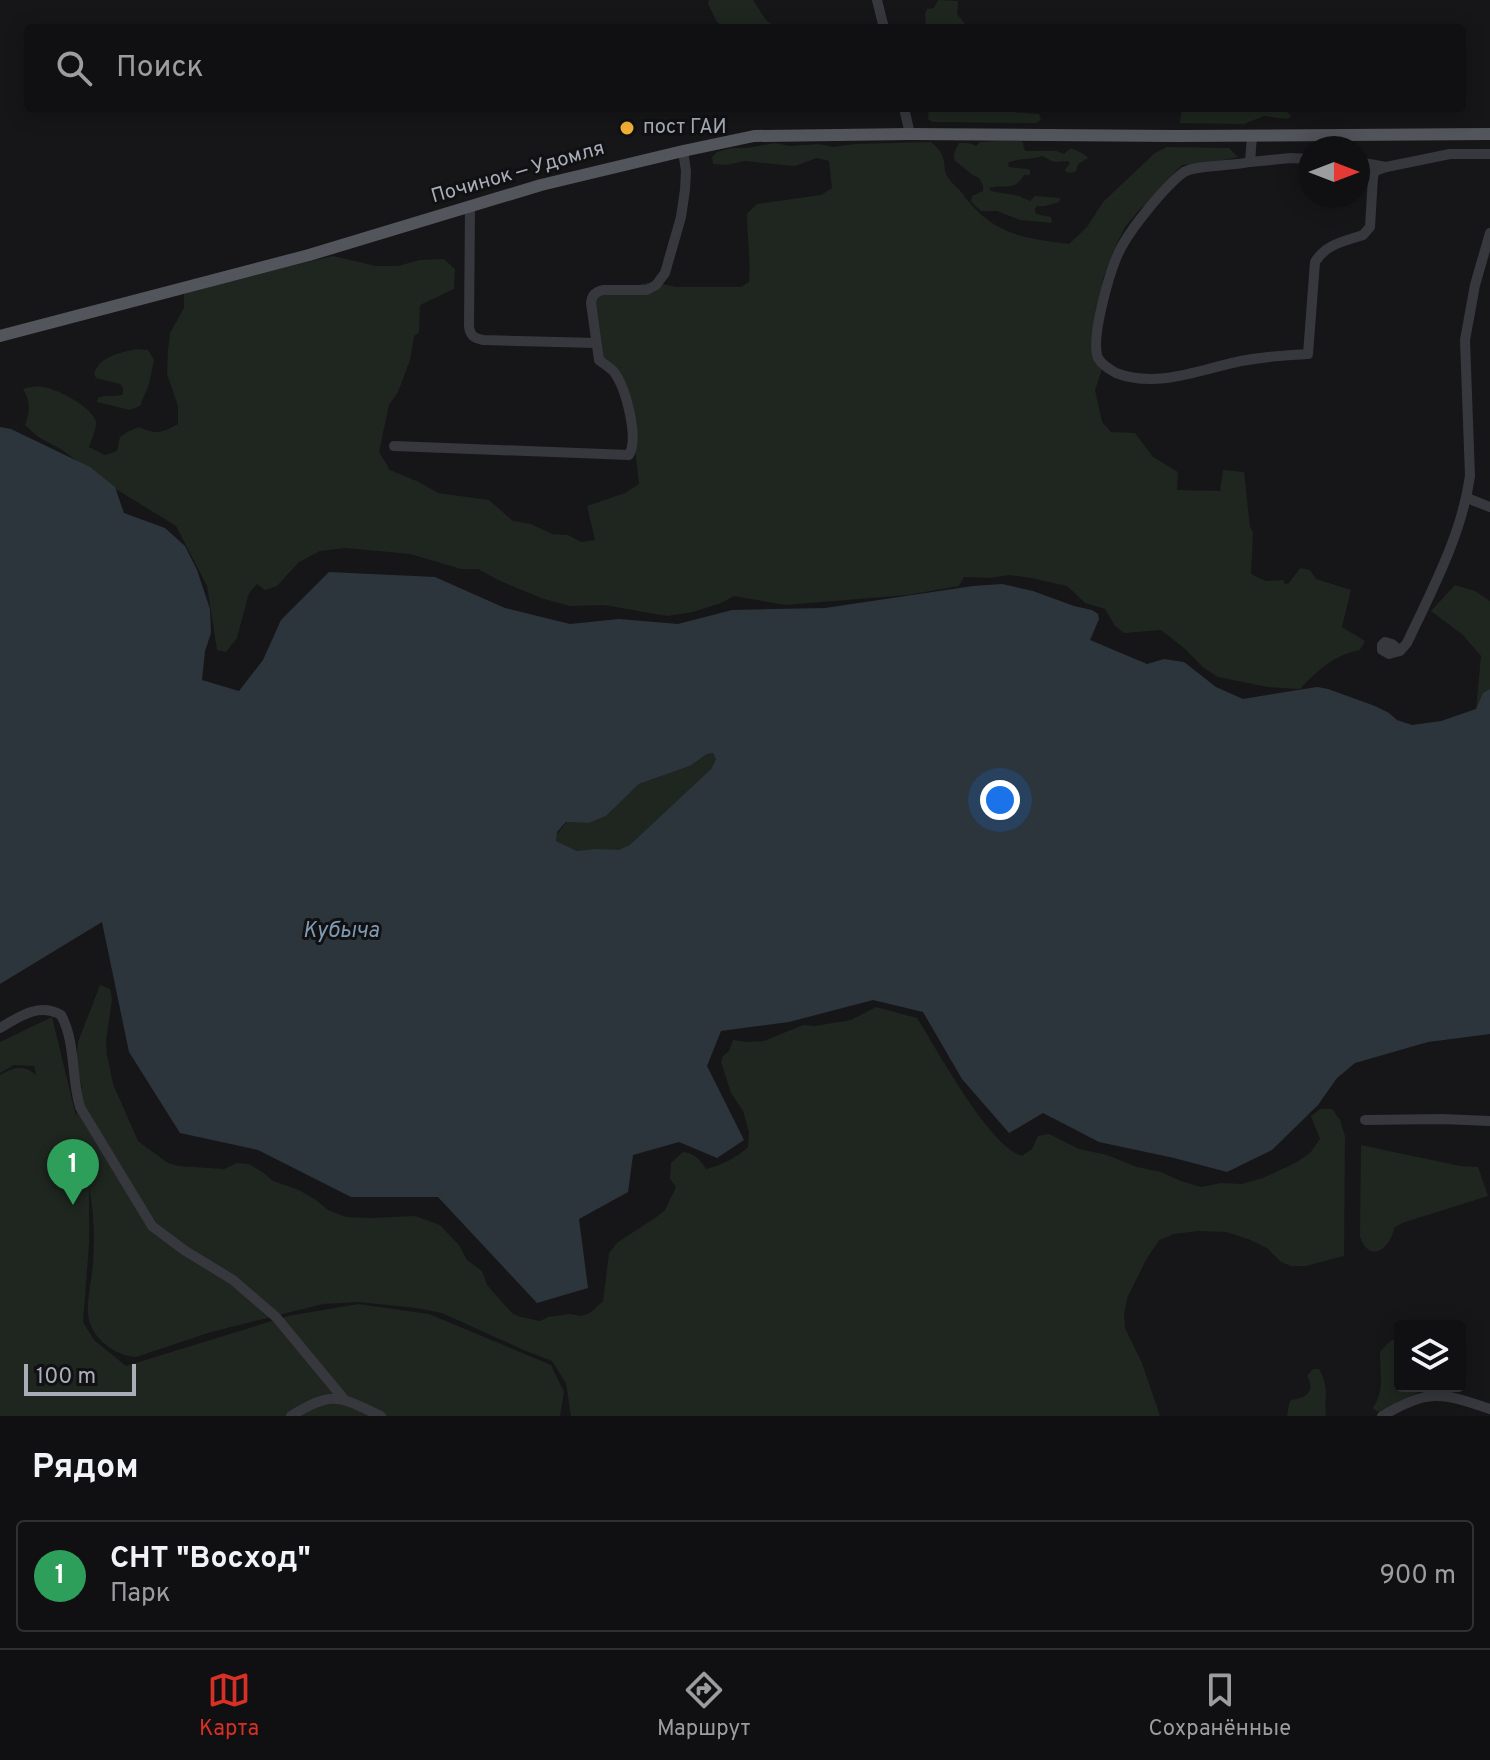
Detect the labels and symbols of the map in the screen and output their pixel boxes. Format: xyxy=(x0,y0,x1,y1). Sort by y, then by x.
place label: пост ГАИ xyxy=(643,115,727,141)
marker: пост ГАИ xyxy=(618,119,636,137)
street label: Починок — Удомля xyxy=(428,136,608,210)
north arrow xyxy=(1298,136,1370,208)
your location xyxy=(980,780,1020,820)
water label: Кубыча xyxy=(303,918,380,945)
pin: 1 xyxy=(47,1139,99,1205)
scale bar xyxy=(24,1360,136,1396)

